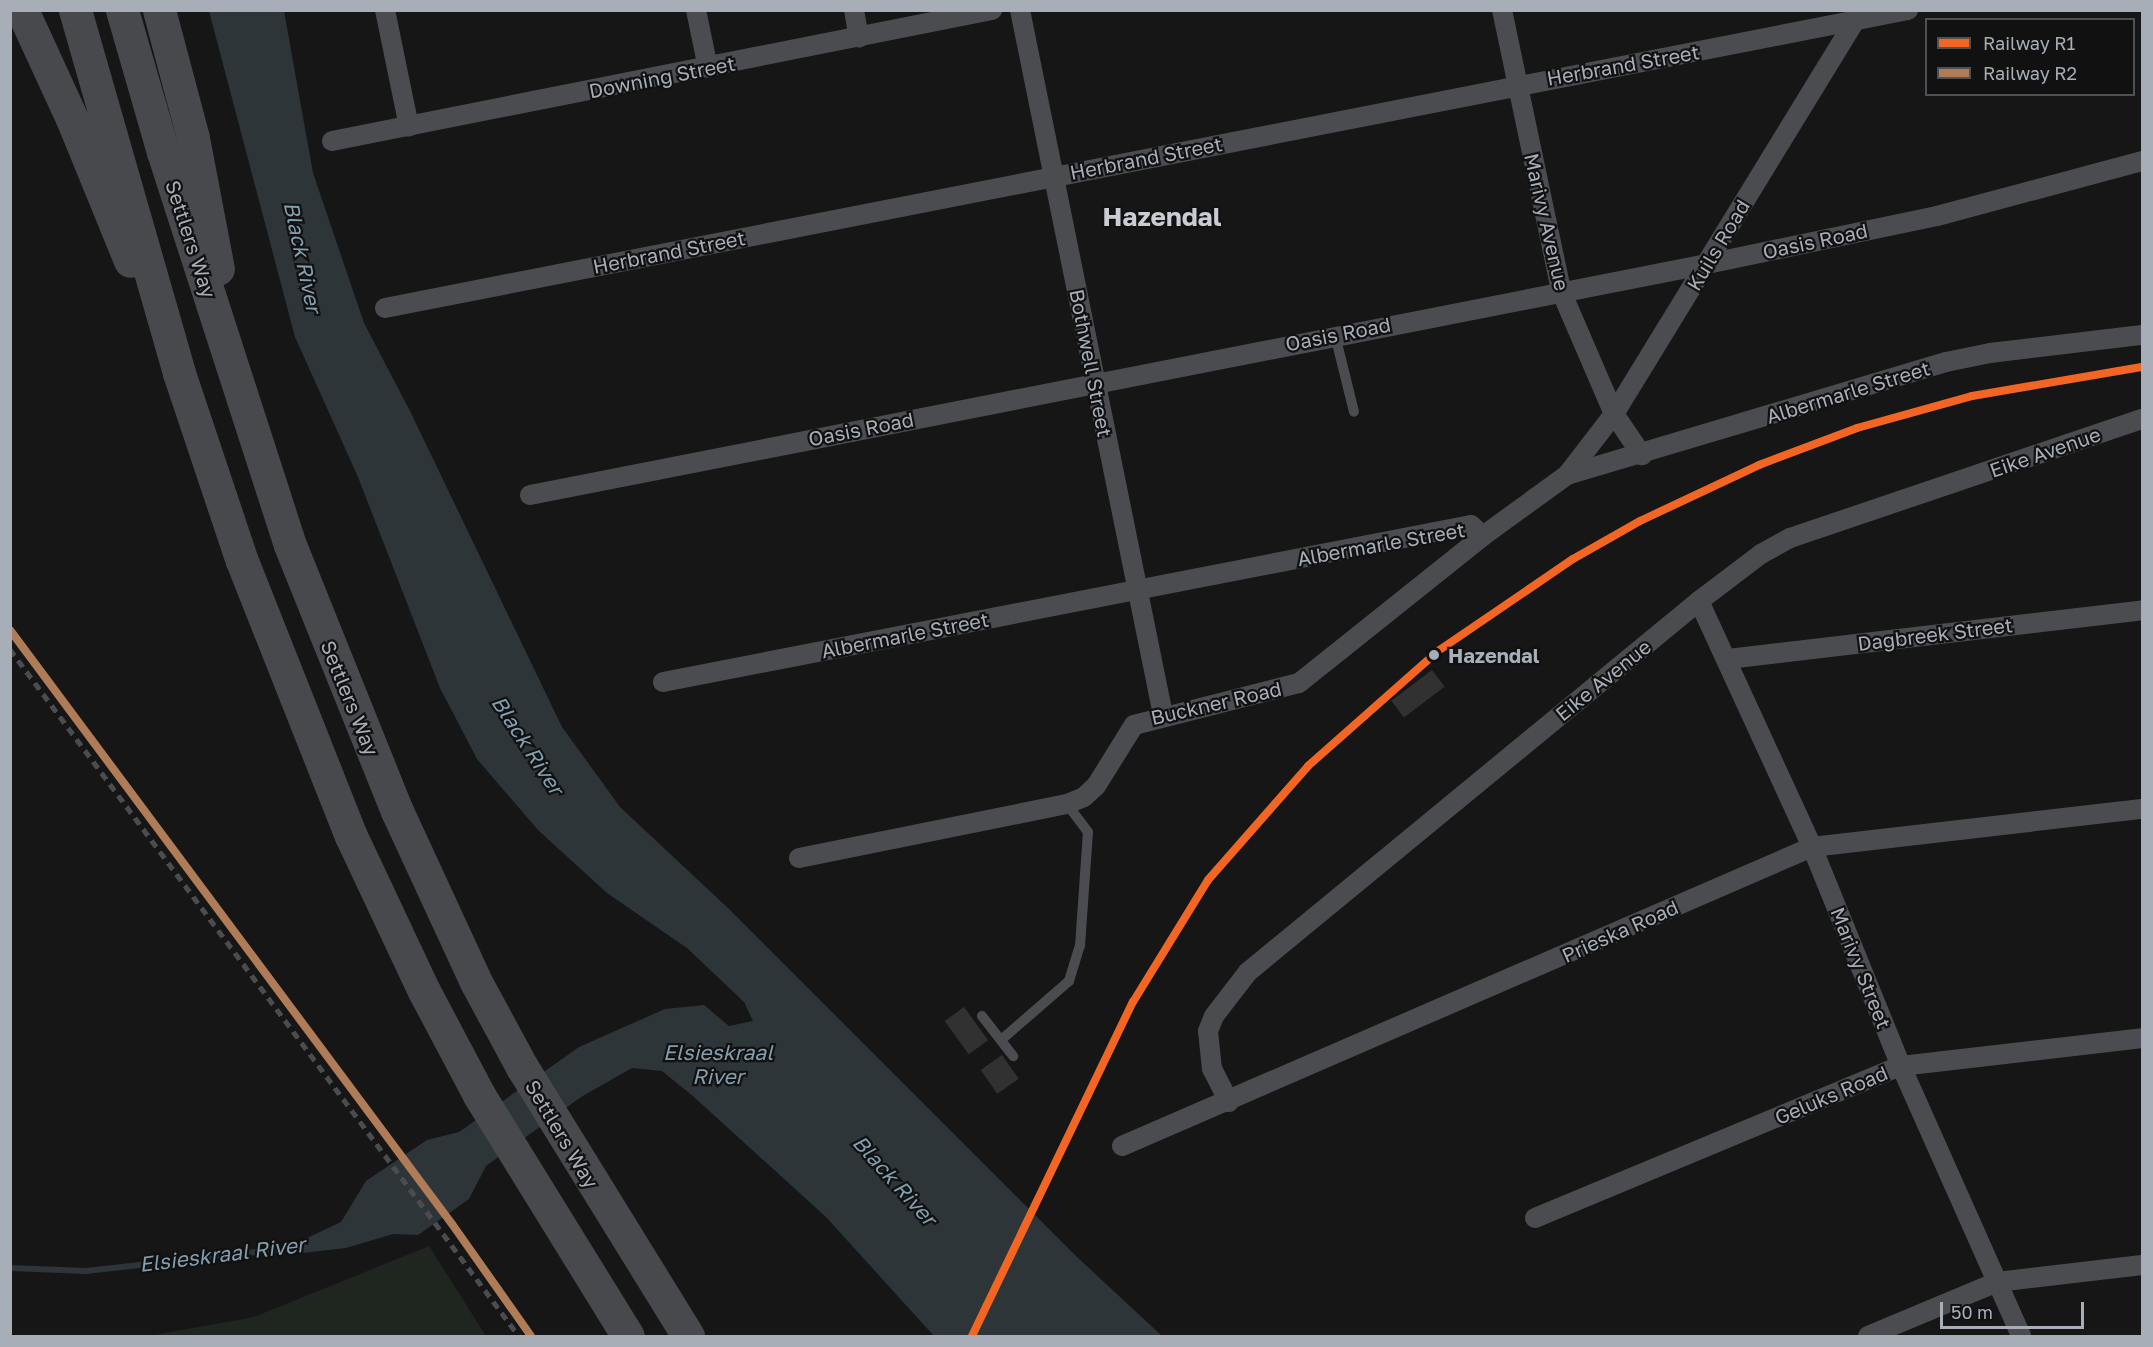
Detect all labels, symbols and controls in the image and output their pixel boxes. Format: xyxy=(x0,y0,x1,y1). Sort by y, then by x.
legend xyxy=(1925,18,2135,96)
text: Railway R1 xyxy=(1983,32,2075,54)
street label: Herbrand Street xyxy=(1545,40,1701,90)
street label: Downing Street xyxy=(587,51,737,103)
text: Railway R2 xyxy=(1983,62,2077,84)
street label: Herbrand Street xyxy=(1068,131,1224,185)
street label: Marivy Avenue xyxy=(1520,151,1574,293)
street label: Settlers Way xyxy=(161,177,221,301)
street label: Kuils Road xyxy=(1681,195,1755,295)
water label: Black River xyxy=(279,199,327,315)
district label: Hazendal xyxy=(1103,201,1221,233)
street label: Oasis Road xyxy=(1760,218,1870,264)
street label: Herbrand Street xyxy=(591,225,747,279)
street label: Bothwell Street xyxy=(1065,287,1117,439)
street label: Oasis Road xyxy=(1283,312,1393,356)
street label: Albermarle Street xyxy=(1763,356,1933,428)
street label: Oasis Road xyxy=(806,407,916,451)
street label: Eike Avenue xyxy=(1986,422,2104,482)
street label: Albermarle Street xyxy=(1295,517,1467,571)
street label: Albermarle Street xyxy=(819,607,991,663)
street label: Dagbreek Street xyxy=(1856,613,2014,655)
street label: Eike Avenue xyxy=(1551,634,1655,726)
street label: Settlers Way xyxy=(316,637,384,759)
place label: Hazendal xyxy=(1448,643,1539,667)
marker: Hazendal xyxy=(1425,646,1443,664)
street label: Buckner Road xyxy=(1148,676,1284,730)
water label: Black River xyxy=(487,691,569,799)
street label: Prieska Road xyxy=(1558,895,1682,967)
street label: Marivy Street xyxy=(1826,904,1896,1032)
water label: Elsieskraal River xyxy=(663,1039,773,1089)
street label: Geluks Road xyxy=(1771,1060,1891,1130)
street label: Settlers Way xyxy=(520,1076,604,1192)
water label: Black River xyxy=(848,1130,942,1230)
water label: Elsieskraal River xyxy=(138,1231,306,1277)
scale bar xyxy=(1943,1290,2087,1328)
text: 50 m xyxy=(1951,1301,1993,1323)

